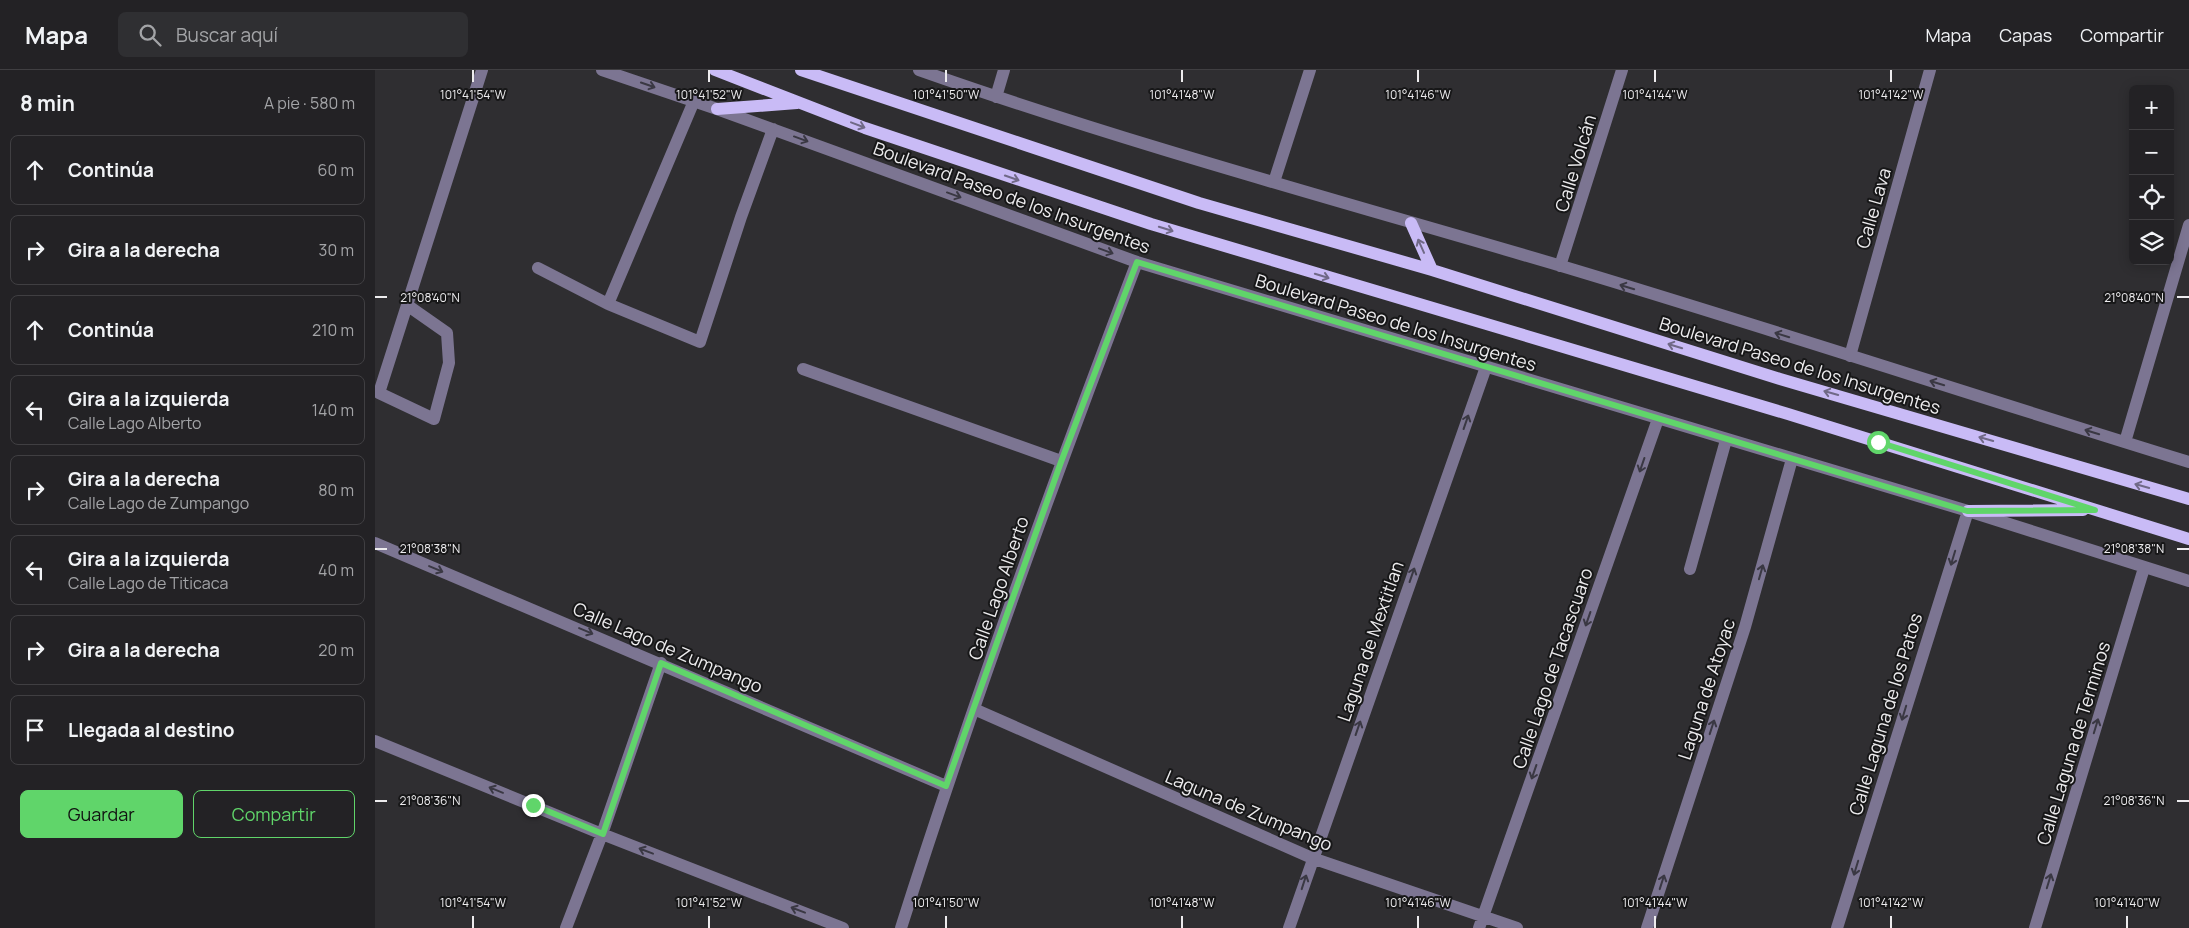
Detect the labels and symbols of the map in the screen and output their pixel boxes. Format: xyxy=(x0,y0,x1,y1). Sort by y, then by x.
one-way arrow xyxy=(640,81,656,91)
text: 101°41'54"W xyxy=(440,86,507,103)
text: 101°41'52"W xyxy=(676,86,743,103)
text: 101°41'50"W xyxy=(913,86,980,103)
text: 101°41'48"W xyxy=(1150,86,1215,103)
text: 101°41'46"W xyxy=(1385,86,1451,103)
text: 101°41'44"W xyxy=(1623,86,1688,103)
text: 101°41'42"W xyxy=(1859,86,1924,103)
street label: Calle Volcán xyxy=(1549,111,1601,215)
one-way arrow xyxy=(850,121,866,130)
one-way arrow xyxy=(793,135,808,144)
street label: Boulevard Paseo de los Insurgentes xyxy=(870,136,1154,258)
street label: Calle Lava xyxy=(1850,165,1896,251)
one-way arrow xyxy=(1004,173,1020,183)
one-way arrow xyxy=(946,191,961,200)
one-way arrow xyxy=(1158,224,1174,234)
one-way arrow xyxy=(1416,239,1426,254)
one-way arrow xyxy=(1098,247,1114,256)
street label: Boulevard Paseo de los Insurgentes xyxy=(1252,268,1540,376)
one-way arrow xyxy=(1314,271,1330,281)
one-way arrow xyxy=(1619,281,1635,291)
text: 21°08'40"N xyxy=(400,289,460,306)
text: 21°08'40"N xyxy=(2104,289,2164,306)
street label: Boulevard Paseo de los Insurgentes xyxy=(1656,311,1944,419)
one-way arrow xyxy=(1775,329,1791,339)
one-way arrow xyxy=(1668,340,1684,350)
one-way arrow xyxy=(1930,378,1946,388)
one-way arrow xyxy=(1823,388,1839,398)
one-way arrow xyxy=(1462,414,1472,430)
one-way arrow xyxy=(2085,427,2101,437)
route start xyxy=(1867,431,1890,454)
one-way arrow xyxy=(1979,434,1995,444)
one-way arrow xyxy=(1637,457,1646,473)
one-way arrow xyxy=(2135,480,2151,490)
street label: Calle Lago Alberto xyxy=(962,513,1034,663)
text: 21°08'38"N xyxy=(400,540,460,557)
text: 21°08'38"N xyxy=(2104,540,2164,557)
one-way arrow xyxy=(1948,550,1957,565)
street label: Laguna de Mextitlan xyxy=(1331,558,1409,724)
one-way arrow xyxy=(428,564,443,574)
street label: Calle Lago de Tacascuaro xyxy=(1506,564,1598,772)
one-way arrow xyxy=(1756,564,1766,580)
one-way arrow xyxy=(1408,568,1417,583)
street label: Calle Lago de Zumpango xyxy=(569,596,767,698)
one-way arrow xyxy=(1583,610,1592,626)
street label: Calle Laguna de los Patos xyxy=(1843,610,1927,818)
street label: Laguna de Atoyac xyxy=(1672,615,1740,763)
one-way arrow xyxy=(578,627,593,637)
street label: Calle Laguna de Terminos xyxy=(2031,638,2115,848)
one-way arrow xyxy=(1899,705,1909,721)
one-way arrow xyxy=(2091,718,2101,734)
one-way arrow xyxy=(1708,720,1718,736)
one-way arrow xyxy=(1354,721,1363,737)
street label: Laguna de Zumpango xyxy=(1162,764,1336,856)
one-way arrow xyxy=(1529,764,1538,779)
one-way arrow xyxy=(488,785,503,794)
text: 21°08'36"N xyxy=(400,792,460,809)
text: 21°08'36"N xyxy=(2104,792,2164,809)
route end xyxy=(522,794,545,817)
one-way arrow xyxy=(639,846,654,855)
one-way arrow xyxy=(1850,860,1860,876)
one-way arrow xyxy=(1300,874,1310,890)
one-way arrow xyxy=(1658,874,1667,890)
one-way arrow xyxy=(2045,874,2055,890)
text: 101°41'54"W xyxy=(440,894,507,911)
text: 101°41'52"W xyxy=(676,894,743,911)
text: 101°41'50"W xyxy=(913,894,980,911)
text: 101°41'48"W xyxy=(1150,894,1215,911)
text: 101°41'46"W xyxy=(1385,894,1451,911)
text: 101°41'44"W xyxy=(1623,894,1688,911)
text: 101°41'42"W xyxy=(1859,894,1924,911)
text: 101°41'40"W xyxy=(2094,894,2160,911)
one-way arrow xyxy=(790,905,806,914)

